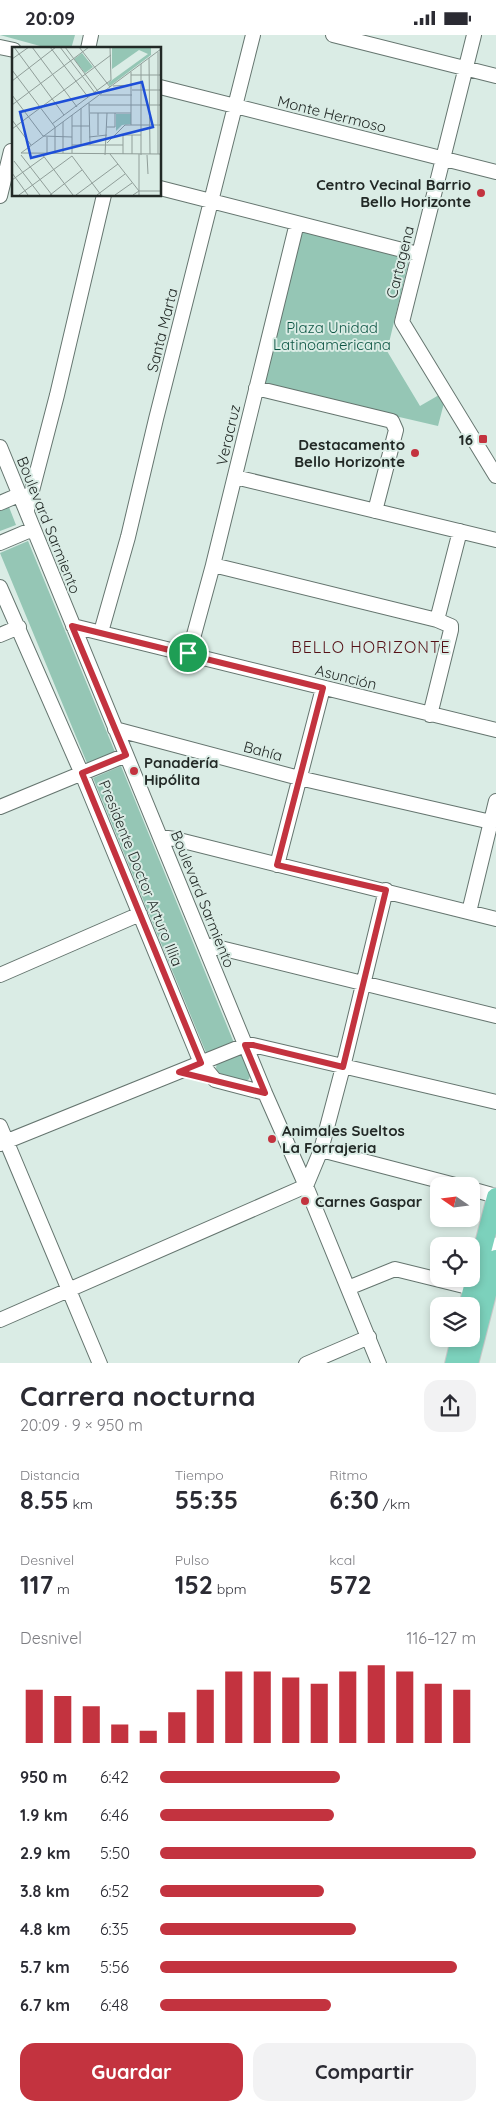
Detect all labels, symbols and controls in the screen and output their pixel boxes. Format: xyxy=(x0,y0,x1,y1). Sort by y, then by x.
text: 20:09 xyxy=(25,6,75,30)
inset map xyxy=(12,47,161,196)
street label: Monte Hermoso xyxy=(276,91,388,137)
place label: Centro Vecinal Barrio Bello Horizonte xyxy=(316,175,471,211)
marker: Centro Vecinal Barrio Bello Horizonte xyxy=(475,187,487,199)
street label: Cartagena xyxy=(382,224,418,300)
street label: Santa Marta xyxy=(142,286,182,374)
park label: Plaza Unidad Latinoamericana xyxy=(273,318,391,354)
street label: Veracruz xyxy=(212,403,244,467)
place label: 16 xyxy=(459,430,473,449)
marker: 16 xyxy=(477,433,489,445)
place label: Destacamento Bello Horizonte xyxy=(294,435,405,471)
marker: Destacamento Bello Horizonte xyxy=(409,447,421,459)
street label: Boulevard Sarmiento xyxy=(13,454,85,596)
pin xyxy=(167,632,209,674)
district label: BELLO HORIZONTE xyxy=(291,637,451,657)
icon: arrive xyxy=(174,639,202,667)
street label: Asunción xyxy=(313,660,379,694)
street label: Bahía xyxy=(241,737,285,765)
place label: Panadería Hipólita xyxy=(144,753,219,789)
marker: Panadería Hipólita xyxy=(128,765,140,777)
street label: Presidente Doctor Arturo Illia xyxy=(95,777,187,969)
street label: Boulevard Sarmiento xyxy=(167,828,239,970)
place label: Animales Sueltos La Forrajeria xyxy=(282,1121,405,1157)
marker: Animales Sueltos La Forrajeria xyxy=(266,1133,278,1145)
north arrow xyxy=(430,1177,480,1227)
map controls xyxy=(430,1177,480,1347)
place label: Carnes Gaspar xyxy=(315,1192,423,1211)
marker: Carnes Gaspar xyxy=(299,1195,311,1207)
button: locate xyxy=(430,1237,480,1287)
button: layers xyxy=(430,1297,480,1347)
text: Carrera nocturna xyxy=(20,1378,256,1413)
button: share xyxy=(424,1380,476,1432)
text: 20:09 · 9 × 950 m xyxy=(20,1415,143,1435)
text: Distancia xyxy=(20,1466,80,1484)
text: Tiempo xyxy=(175,1466,224,1484)
text: Ritmo xyxy=(329,1466,368,1484)
text: 8.55 xyxy=(20,1484,69,1515)
text: 55:35 xyxy=(175,1484,238,1515)
text: 6:30 xyxy=(329,1484,379,1515)
text: km xyxy=(69,1495,93,1513)
text: /km xyxy=(379,1495,410,1513)
text: Desnivel xyxy=(20,1551,74,1569)
text: Pulso xyxy=(175,1551,209,1569)
text: kcal xyxy=(329,1551,355,1569)
text: 117 xyxy=(20,1569,53,1600)
text: 152 xyxy=(175,1569,213,1600)
text: 572 xyxy=(329,1569,372,1600)
text: m xyxy=(53,1580,70,1598)
text: bpm xyxy=(213,1580,247,1598)
text: Desnivel xyxy=(20,1628,82,1648)
text: 116–127 m xyxy=(406,1628,476,1648)
text: 950 m xyxy=(20,1767,67,1787)
text: 6:42 xyxy=(100,1767,129,1787)
text: 1.9 km xyxy=(20,1805,68,1825)
text: 6:46 xyxy=(100,1805,129,1825)
text: 2.9 km xyxy=(20,1843,71,1863)
text: 5:50 xyxy=(100,1843,130,1863)
text: 3.8 km xyxy=(20,1881,70,1901)
text: 6:52 xyxy=(100,1881,129,1901)
text: 4.8 km xyxy=(20,1919,71,1939)
text: 6:35 xyxy=(100,1919,129,1939)
text: 5.7 km xyxy=(20,1957,70,1977)
text: 5:56 xyxy=(100,1957,129,1977)
text: 6.7 km xyxy=(20,1995,70,2015)
text: 6:48 xyxy=(100,1995,129,2015)
button: Guardar xyxy=(20,2043,243,2101)
button: Compartir xyxy=(253,2043,476,2101)

